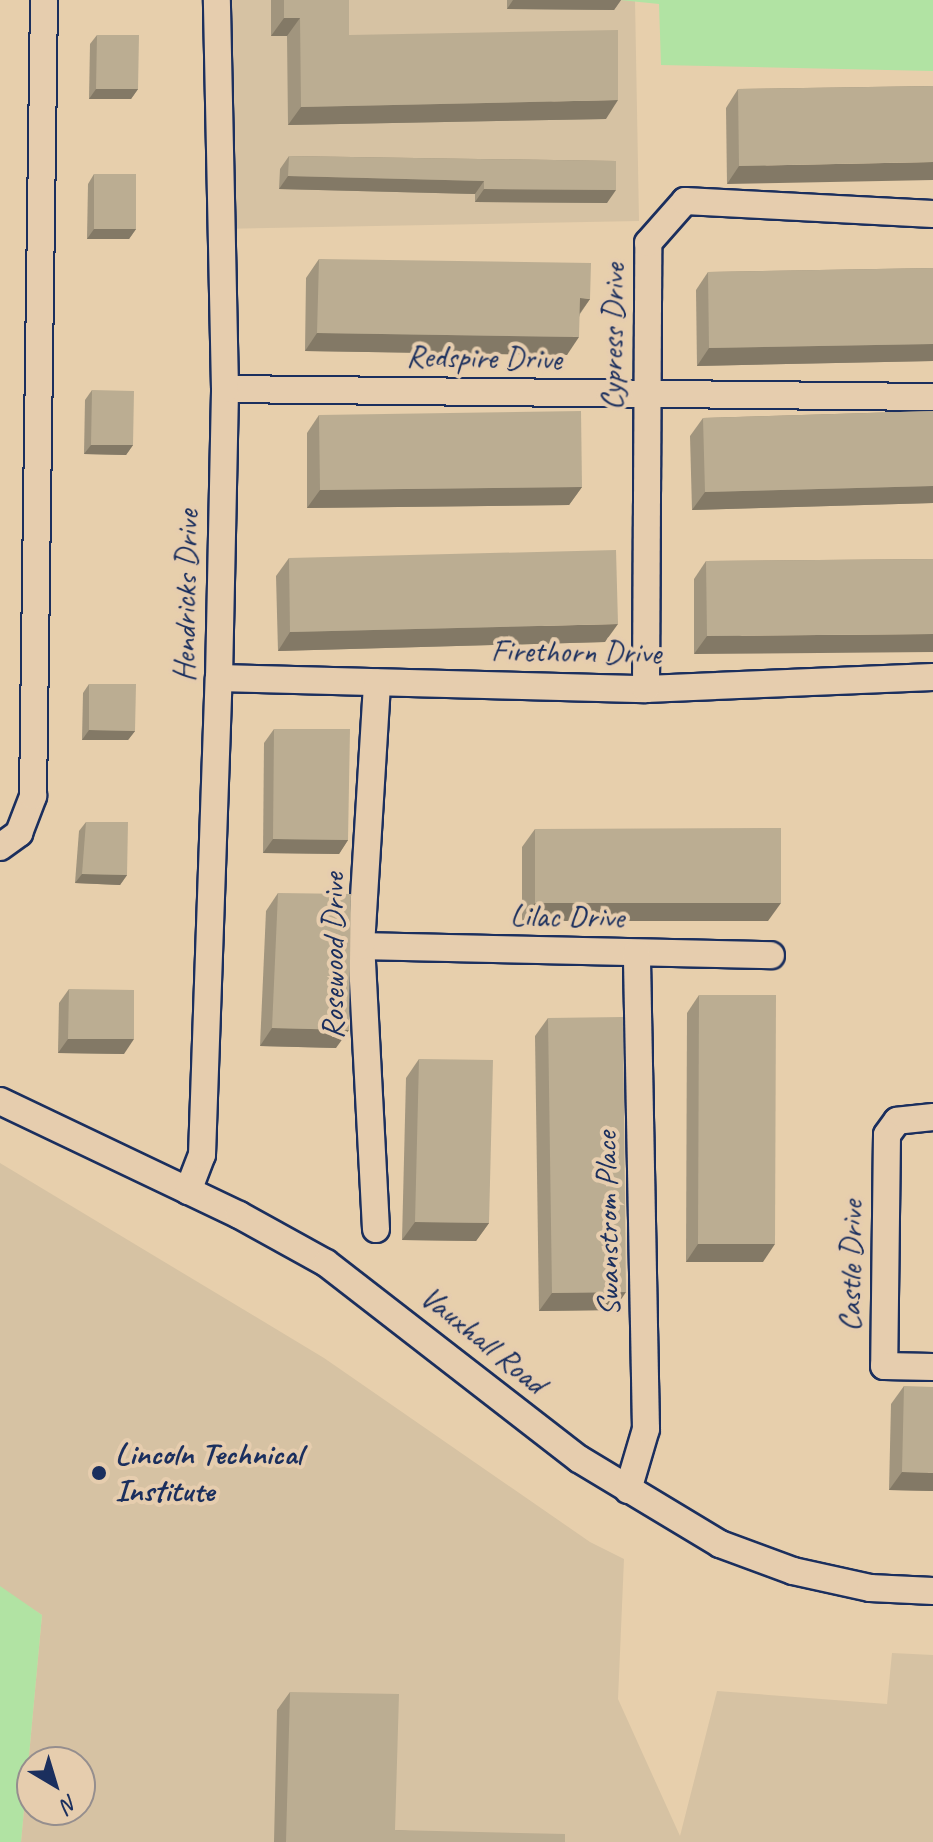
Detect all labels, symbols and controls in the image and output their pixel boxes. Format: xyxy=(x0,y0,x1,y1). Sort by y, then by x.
street label: Cypress Drive xyxy=(593,263,633,411)
street label: Redspire Drive xyxy=(406,337,562,379)
street label: Hendricks Drive xyxy=(165,510,207,682)
street label: Firethorn Drive xyxy=(491,631,661,673)
street label: Rosewood Drive xyxy=(314,873,352,1039)
street label: Lilac Drive xyxy=(509,897,625,937)
street label: Swanstrom Place xyxy=(587,1131,629,1317)
street label: Castle Drive xyxy=(831,1200,871,1332)
street label: Vauxhall Road xyxy=(412,1278,554,1402)
place label: Lincoln Technical Institute xyxy=(115,1436,302,1511)
marker: Lincoln Technical Institute xyxy=(90,1464,108,1482)
north arrow xyxy=(16,1746,96,1826)
text: N xyxy=(56,1788,84,1819)

